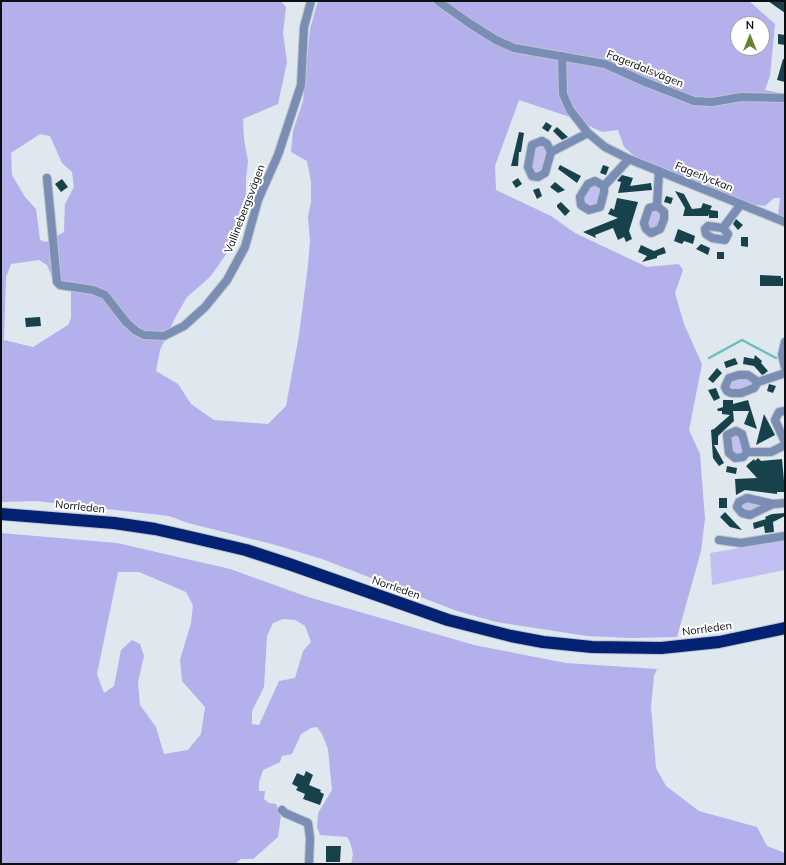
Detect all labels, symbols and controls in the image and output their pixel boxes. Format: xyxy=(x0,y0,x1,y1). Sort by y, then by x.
north arrow xyxy=(730,16,770,56)
text: N xyxy=(746,18,754,32)
street label: Fagerdalsvägen xyxy=(605,48,685,90)
street label: Fagerlyckan xyxy=(673,159,735,195)
street label: Vallinebergsvägen xyxy=(222,163,268,255)
street label: Norrleden xyxy=(54,498,106,516)
street label: Norrleden xyxy=(370,574,422,602)
street label: Norrleden xyxy=(681,619,733,639)

